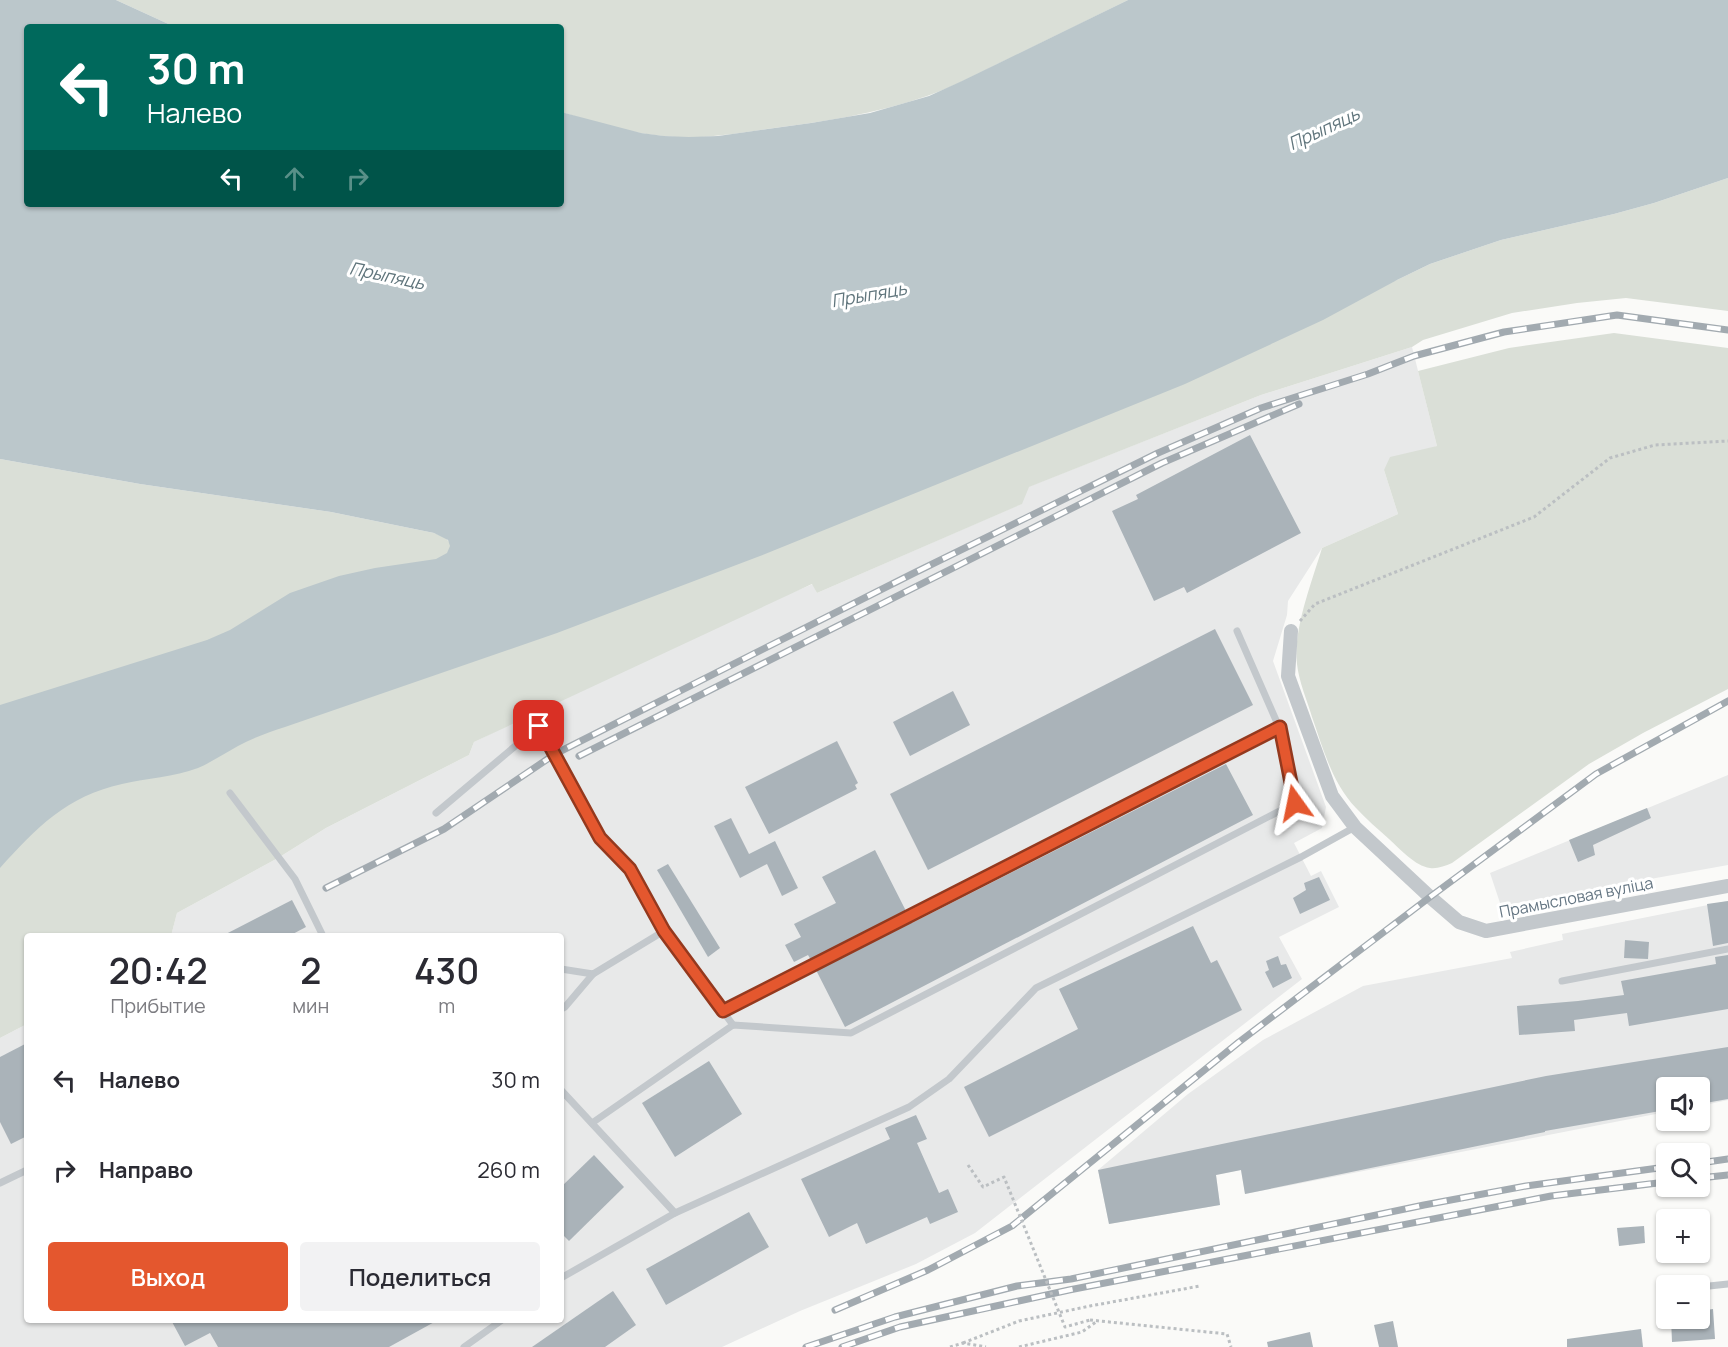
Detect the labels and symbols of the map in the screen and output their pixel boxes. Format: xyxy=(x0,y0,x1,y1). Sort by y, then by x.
water label: Прыпяць xyxy=(1284,101,1363,155)
water label: Прыпяць xyxy=(347,255,427,295)
water label: Прыпяць xyxy=(829,276,909,312)
pin xyxy=(513,700,564,751)
position arrow xyxy=(1263,771,1327,835)
street label: Прамысловая вуліца xyxy=(1497,871,1655,923)

